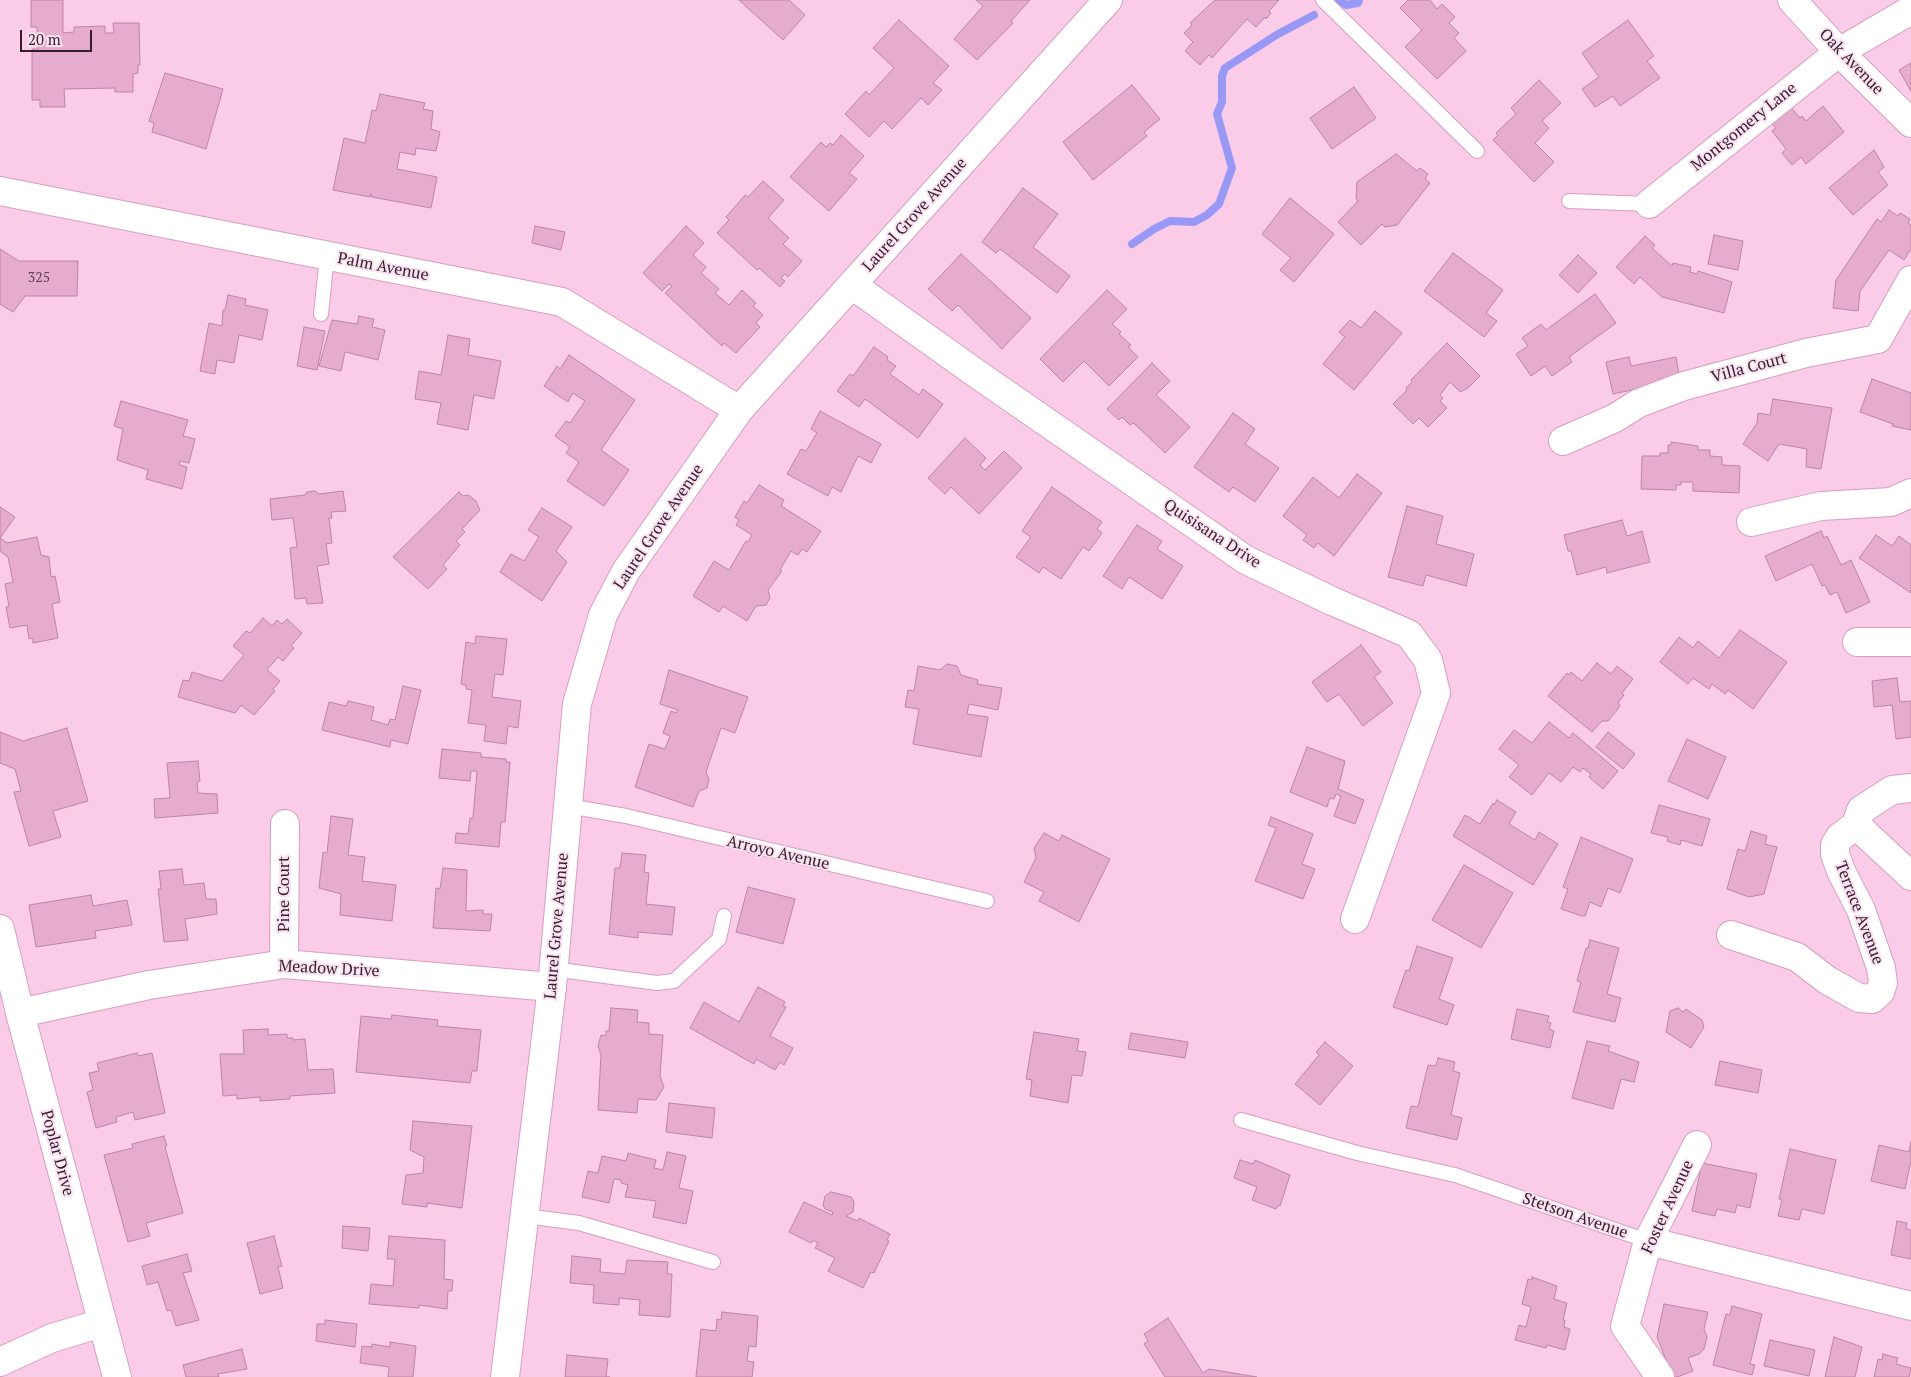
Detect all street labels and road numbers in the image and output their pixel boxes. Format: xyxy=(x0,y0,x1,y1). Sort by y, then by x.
street label: Oak Avenue xyxy=(1815,25,1887,99)
street label: Montgomery Lane xyxy=(1687,79,1801,175)
street label: Laurel Grove Avenue xyxy=(859,154,971,276)
street label: Palm Avenue xyxy=(336,249,430,285)
street label: Villa Court xyxy=(1709,349,1789,387)
street label: Laurel Grove Avenue xyxy=(610,461,708,593)
street label: Quisisana Drive xyxy=(1160,495,1264,573)
street label: Arroyo Avenue xyxy=(725,832,831,874)
street label: Laurel Grove Avenue xyxy=(541,852,573,1000)
street label: Pine Court xyxy=(274,856,294,932)
street label: Terrace Avenue xyxy=(1831,859,1887,967)
street label: Meadow Drive xyxy=(278,957,380,981)
street label: Poplar Drive xyxy=(36,1108,78,1198)
street label: Foster Avenue xyxy=(1638,1157,1698,1257)
street label: Stetson Avenue xyxy=(1520,1189,1630,1243)

